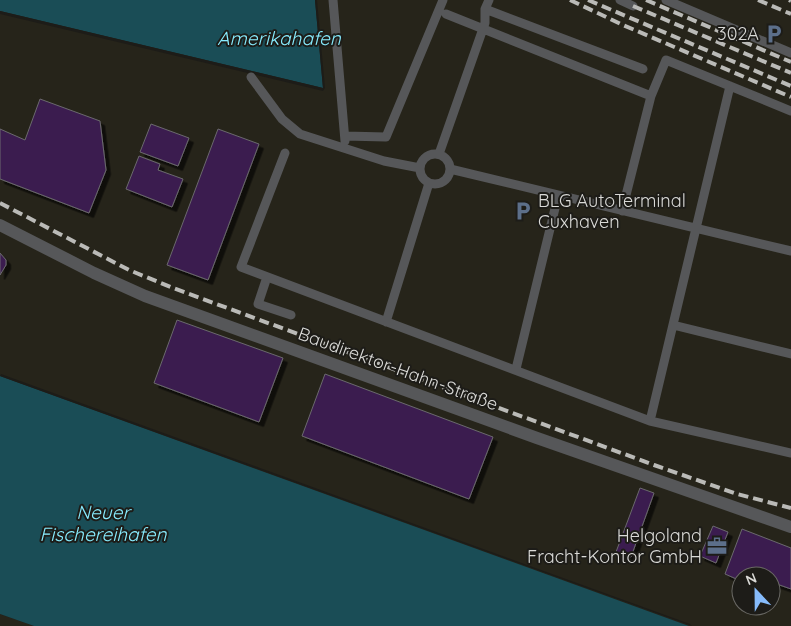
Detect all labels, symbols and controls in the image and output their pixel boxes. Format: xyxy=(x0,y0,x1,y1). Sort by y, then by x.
place label: 302A xyxy=(717,22,759,45)
parking icon: 302A xyxy=(763,23,785,45)
water label: Amerikahafen xyxy=(217,26,342,50)
place label: BLG AutoTerminal Cuxhaven xyxy=(538,189,686,233)
parking icon: BLG AutoTerminal Cuxhaven xyxy=(512,200,534,222)
street label: Baudirektor-Hahn-Straße xyxy=(295,322,501,415)
water label: Neuer Fischereihafen xyxy=(40,500,167,546)
place label: Helgoland Fracht-Kontor GmbH xyxy=(527,524,702,568)
office icon: Helgoland Fracht-Kontor GmbH xyxy=(706,535,728,557)
north arrow xyxy=(731,566,781,616)
text: N xyxy=(743,569,759,589)

